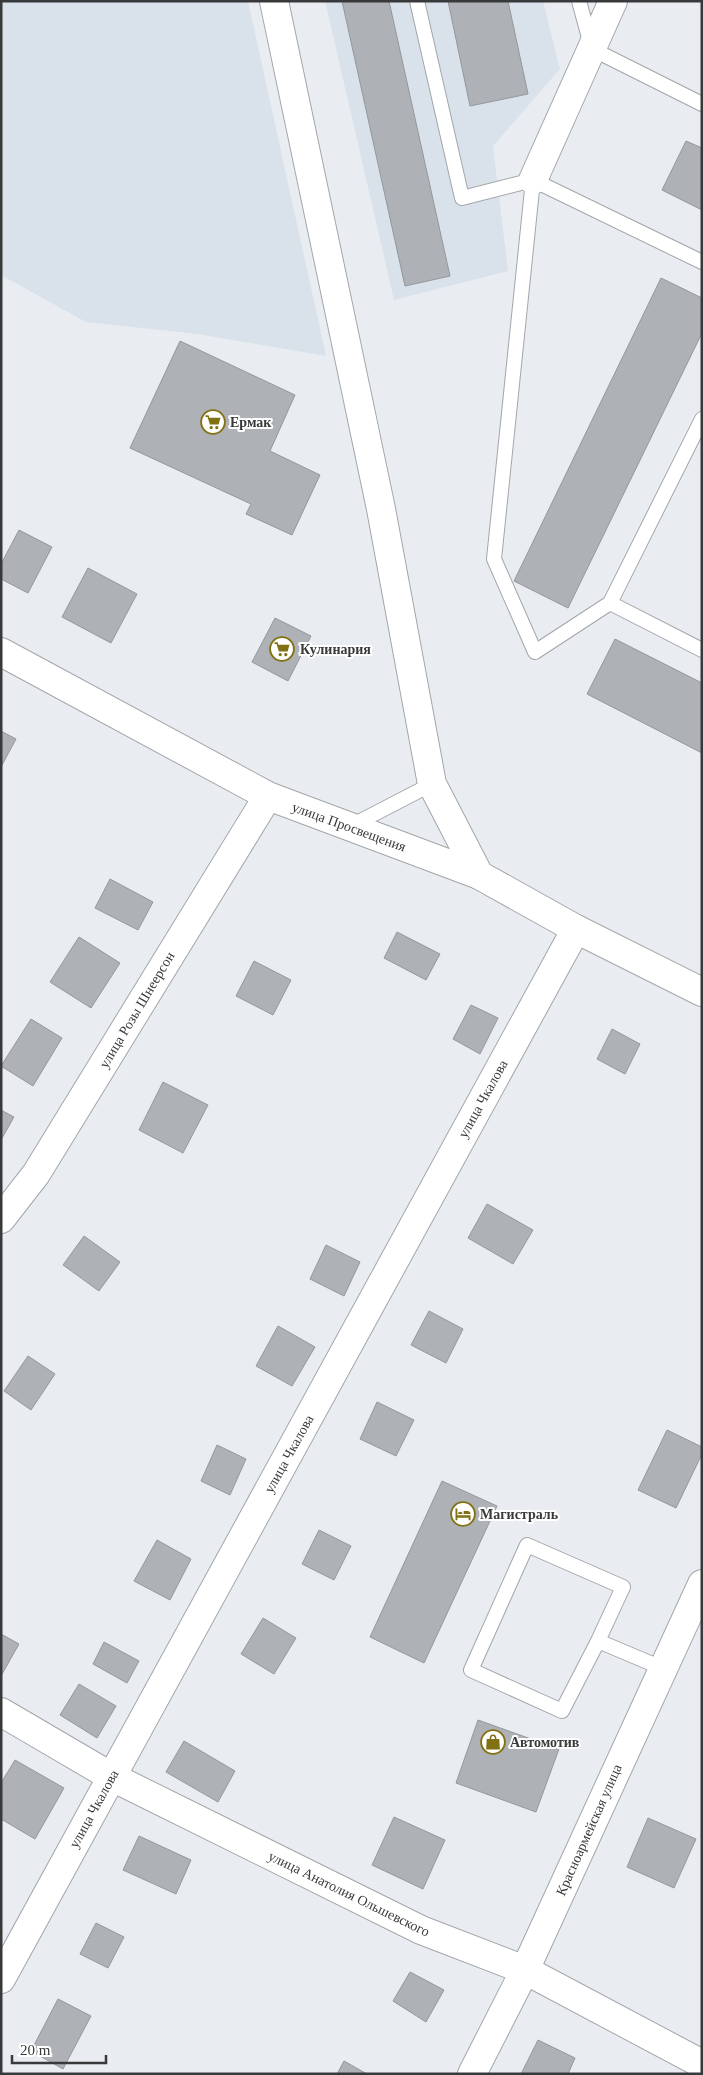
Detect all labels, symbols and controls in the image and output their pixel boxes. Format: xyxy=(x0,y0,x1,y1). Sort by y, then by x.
supermarket icon: Ермак xyxy=(200,409,226,435)
place label: Ермак xyxy=(230,415,272,430)
supermarket icon: Кулинария xyxy=(269,636,295,662)
place label: Кулинария xyxy=(300,642,371,657)
street label: улица Просвещения xyxy=(290,799,408,855)
street label: улица Розы Шнеерсон xyxy=(96,949,178,1071)
street label: улица Чкалова xyxy=(455,1057,511,1141)
street label: улица Чкалова xyxy=(261,1412,317,1496)
hotel icon: Магистраль xyxy=(450,1501,476,1527)
place label: Магистраль xyxy=(480,1507,559,1522)
shop icon: Автомотив xyxy=(480,1729,506,1755)
place label: Автомотив xyxy=(510,1735,580,1750)
street label: Красноармейская улица xyxy=(553,1761,625,1898)
street label: улица Чкалова xyxy=(66,1767,122,1851)
street label: улица Анатолия Ольшевского xyxy=(266,1848,432,1940)
scale bar xyxy=(12,2032,106,2064)
text: 20 m xyxy=(20,2042,51,2058)

